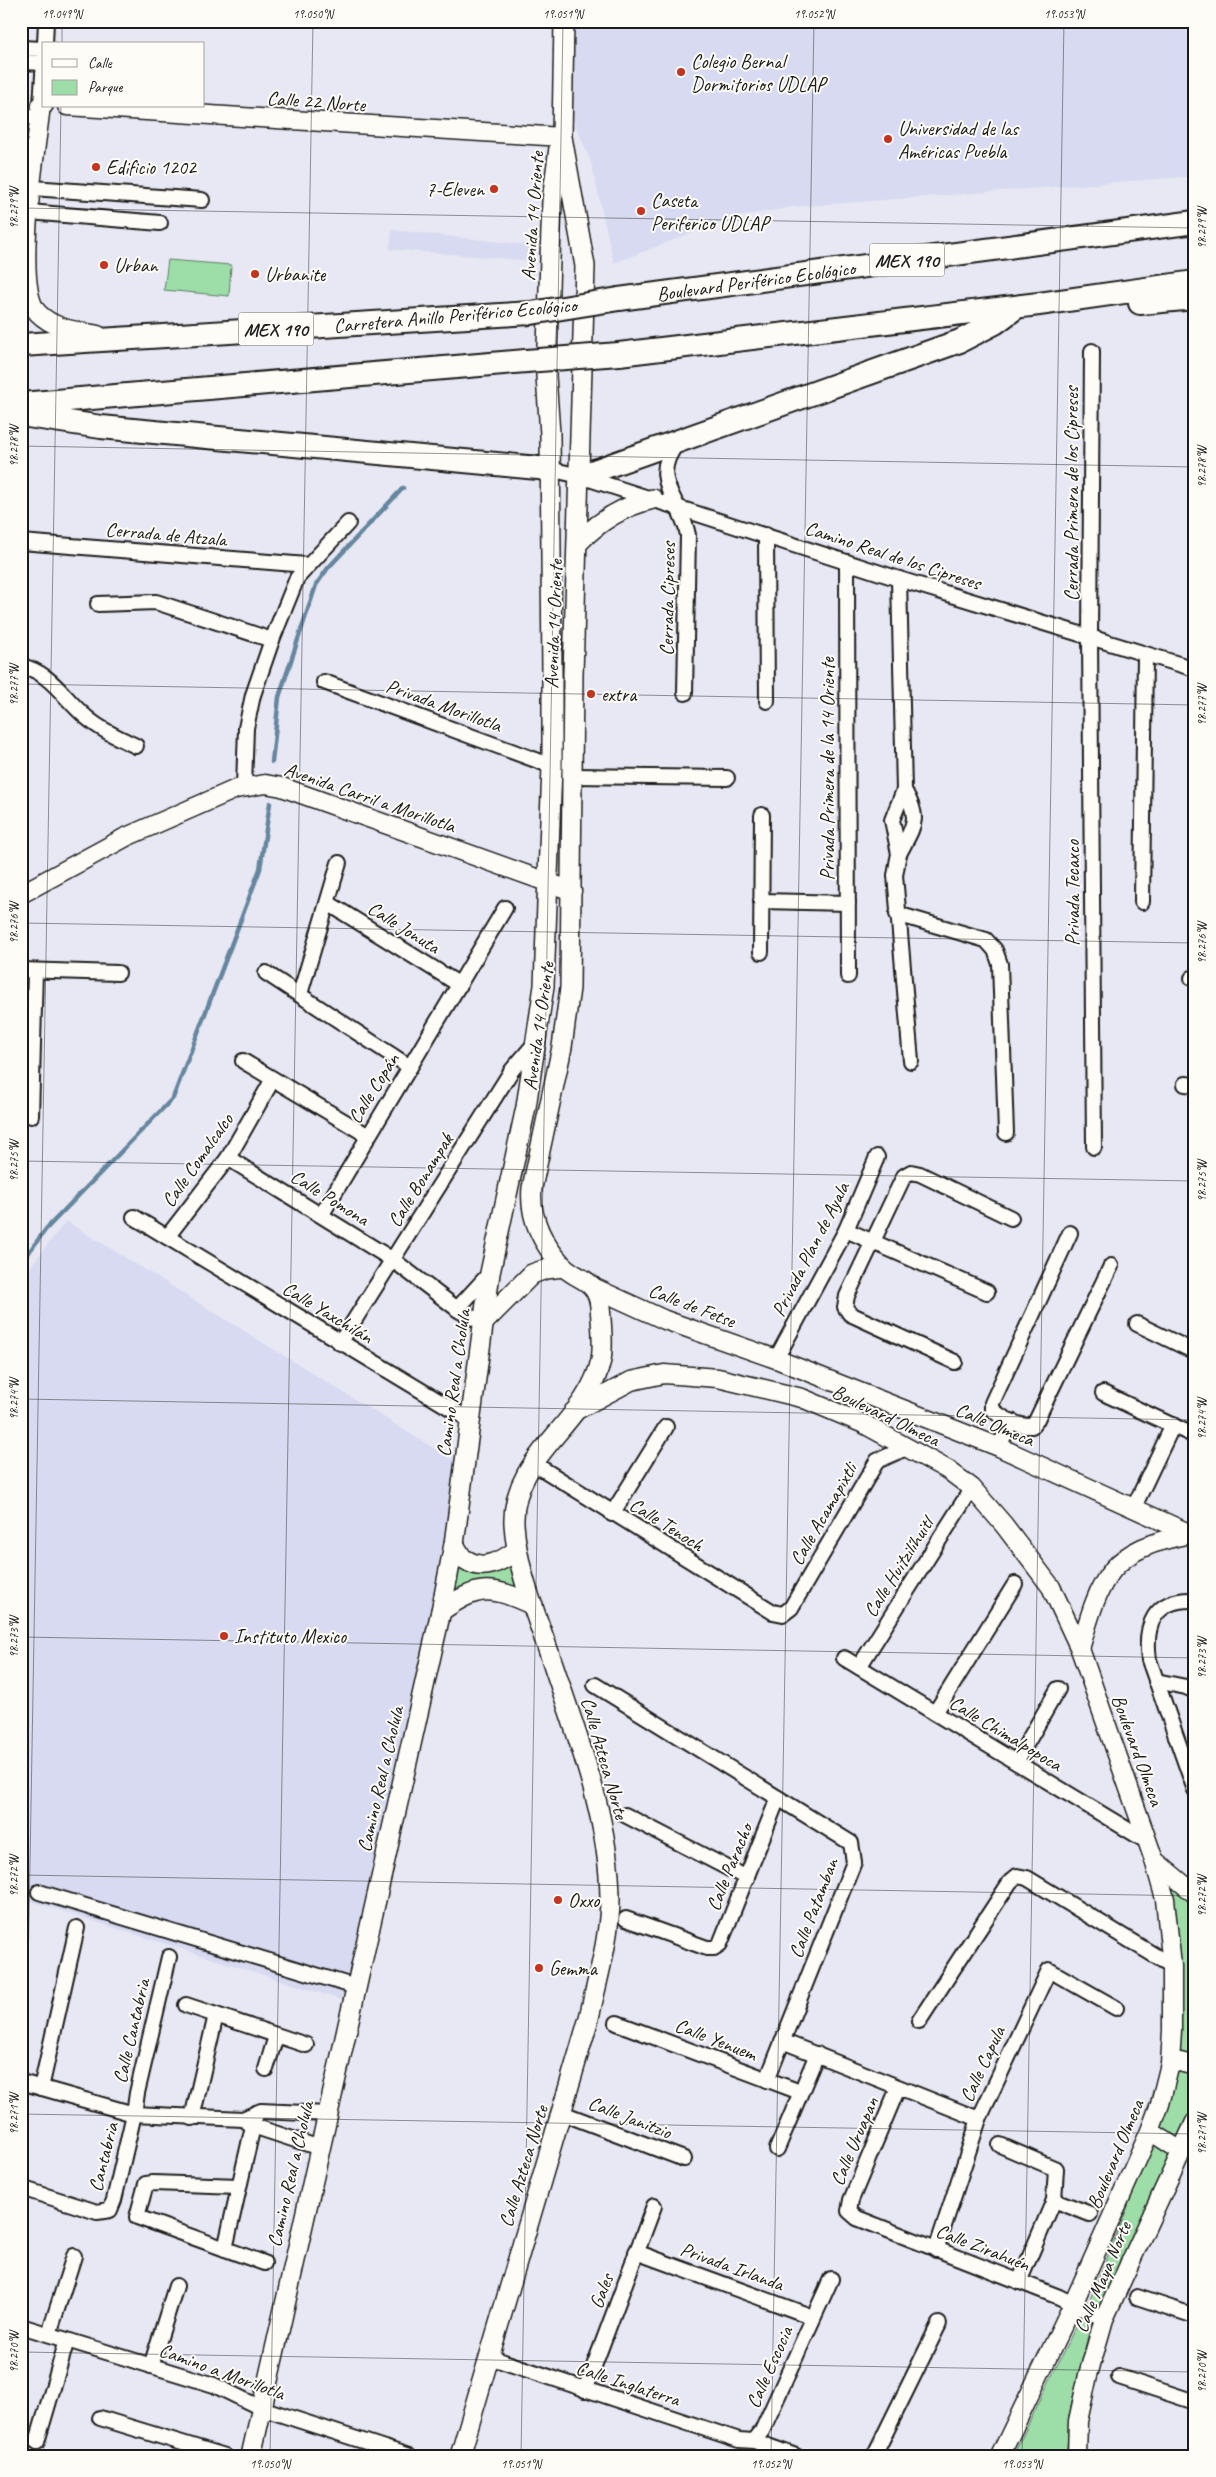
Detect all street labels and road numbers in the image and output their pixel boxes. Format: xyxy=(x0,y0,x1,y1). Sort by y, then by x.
street label: Calle 22 Norte xyxy=(266,86,367,118)
street label: Avenida 14 Oriente xyxy=(516,149,550,281)
road number: MEX 190 xyxy=(870,244,944,276)
street label: Boulevard Periférico Ecológico xyxy=(655,255,858,307)
street label: Carretera Anillo Periférico Ecológico xyxy=(333,292,579,339)
road number: MEX 190 xyxy=(238,312,314,346)
street label: Cerrada Primera de los Cipreses xyxy=(1059,385,1084,601)
street label: Camino Real de los Cipreses xyxy=(802,515,986,596)
street label: Cerrada de Atzala xyxy=(105,517,229,552)
street label: Cerrada Cipreses xyxy=(654,540,681,656)
street label: Avenida 14 Oriente xyxy=(539,558,568,689)
street label: Privada Primera de la 14 Oriente xyxy=(815,656,840,881)
street label: Privada Morillotla xyxy=(383,673,506,738)
street label: Avenida Carril a Morillotla xyxy=(281,756,460,839)
street label: Privada Tecaxco xyxy=(1060,839,1085,946)
street label: Calle Jonuta xyxy=(363,895,446,960)
street label: Avenida 14 Oriente xyxy=(517,959,560,1092)
street label: Calle Copán xyxy=(342,1048,405,1128)
street label: Calle Comalcalco xyxy=(156,1108,239,1212)
street label: Calle Bonampak xyxy=(382,1128,460,1232)
street label: Calle Pomona xyxy=(286,1164,375,1232)
street label: Privada Plan de Ayala xyxy=(766,1177,856,1321)
street label: Calle Yaxchilán xyxy=(278,1276,378,1350)
street label: Calle de Fetse xyxy=(645,1278,740,1334)
street label: Camino Real a Cholula xyxy=(431,1306,476,1458)
street label: Boulevard Olmeca xyxy=(828,1379,945,1453)
street label: Calle Olmeca xyxy=(952,1397,1039,1453)
street label: Calle Acamapixtli xyxy=(784,1457,864,1570)
street label: Calle Tenoch xyxy=(625,1492,709,1558)
street label: Calle Huitzilíhuitl xyxy=(858,1510,941,1622)
street label: Calle Chimalpopoca xyxy=(945,1690,1068,1778)
street label: Boulevard Olmeca xyxy=(1106,1691,1170,1811)
street label: Calle Azteca Norte xyxy=(575,1694,634,1823)
street label: Camino Real a Cholula xyxy=(352,1702,410,1854)
street label: Calle Paracho xyxy=(701,1818,759,1915)
street label: Calle Patamban xyxy=(783,1854,844,1962)
street label: Calle Cantabria xyxy=(107,1975,156,2086)
street label: Calle Yenuem xyxy=(671,2012,762,2067)
street label: Calle Capula xyxy=(954,2021,1012,2106)
street label: Calle Janitzio xyxy=(585,2090,676,2145)
street label: Calle Uruapan xyxy=(825,2092,885,2189)
street label: Boulevard Olmeca xyxy=(1081,2094,1150,2213)
street label: Camino Real a Cholula xyxy=(262,2097,320,2249)
street label: Calle Azteca Norte xyxy=(493,2101,554,2230)
street label: Cantabria xyxy=(83,2119,124,2194)
street label: Calle Maya Norte xyxy=(1068,2217,1138,2336)
street label: Calle Zirahuén xyxy=(932,2218,1034,2277)
street label: Privada Irlanda xyxy=(677,2236,789,2297)
street label: Gales xyxy=(583,2268,620,2312)
street label: Calle Escocia xyxy=(740,2321,799,2412)
street label: Camino a Morillotla xyxy=(156,2337,290,2406)
street label: Calle Inglaterra xyxy=(573,2355,685,2413)

